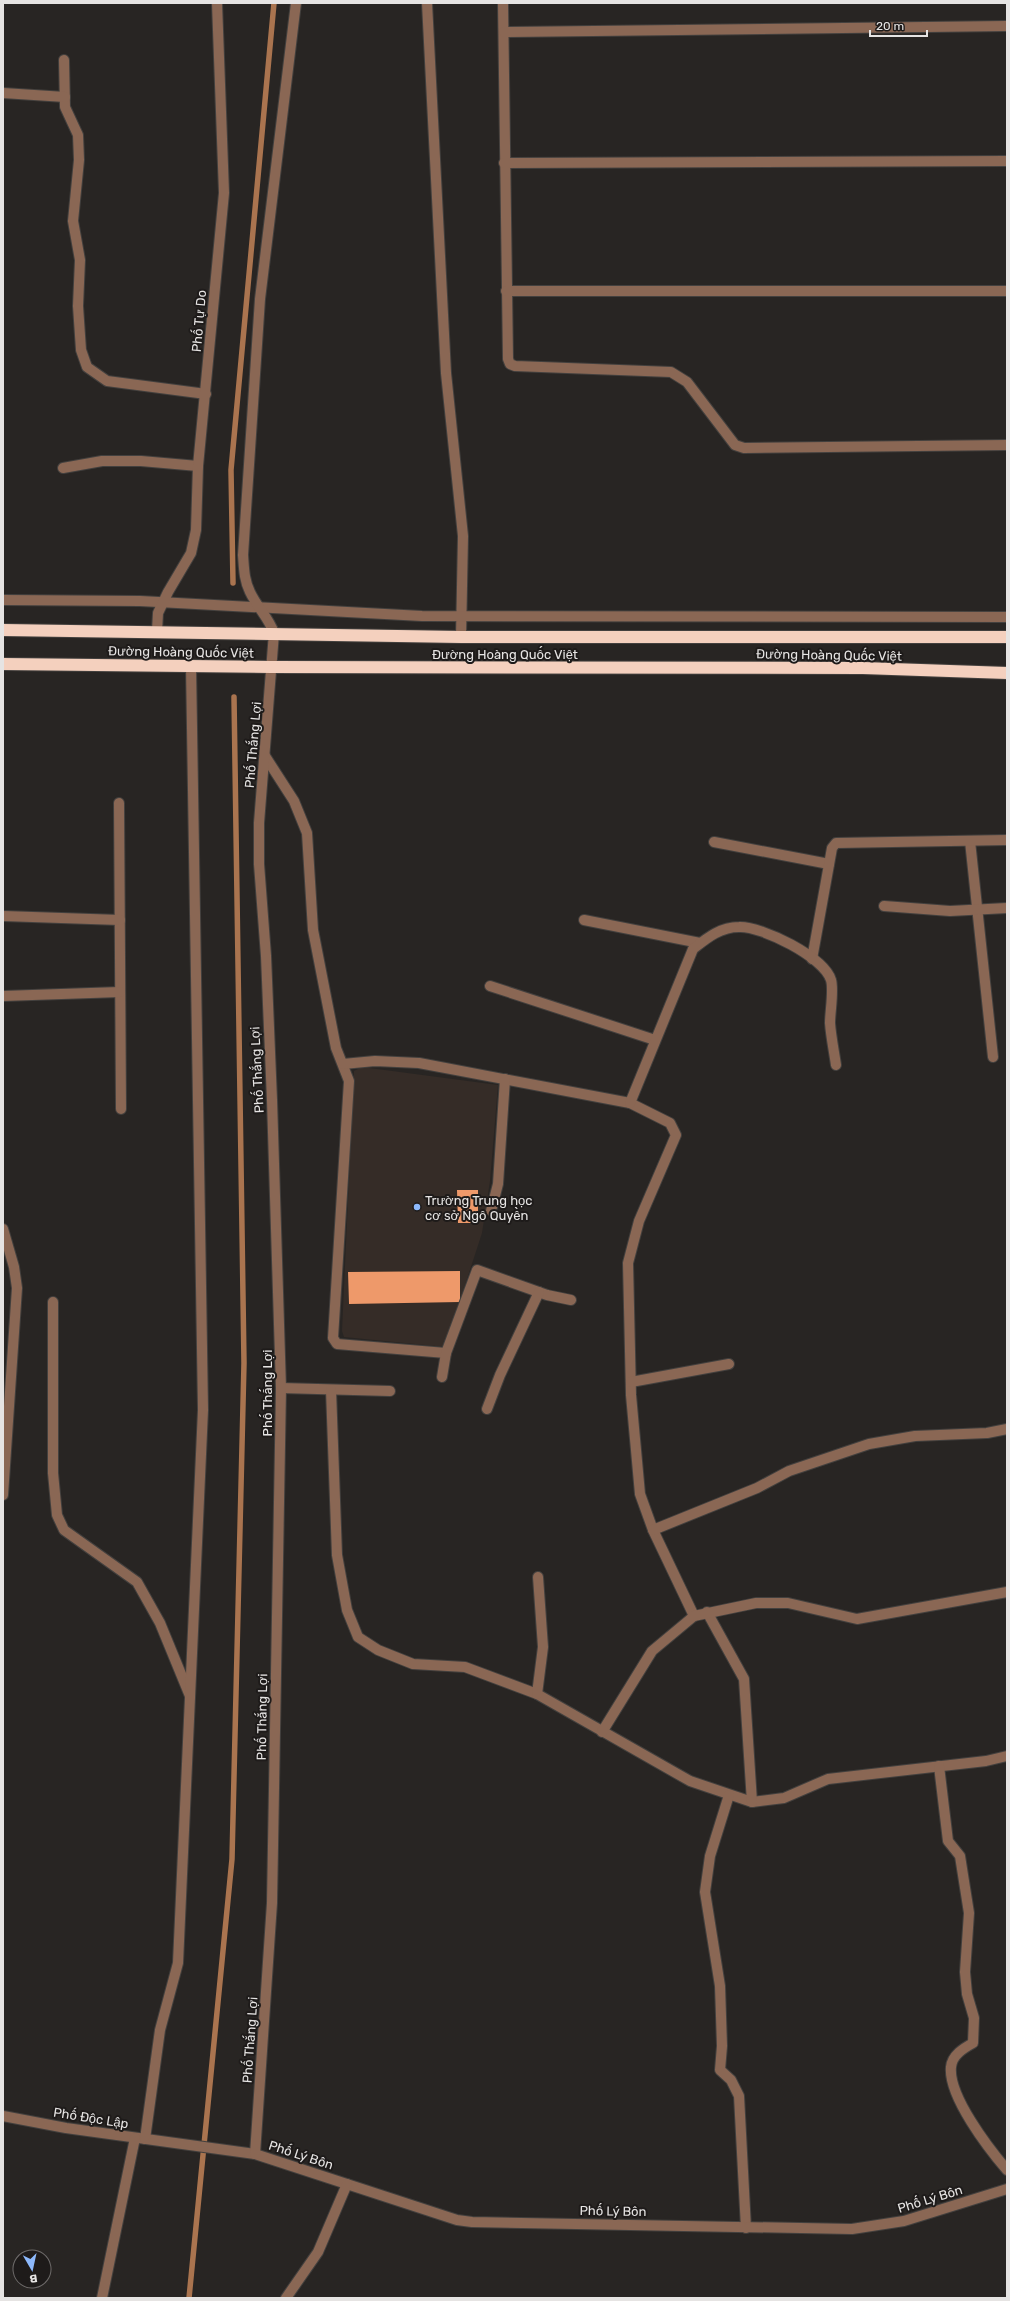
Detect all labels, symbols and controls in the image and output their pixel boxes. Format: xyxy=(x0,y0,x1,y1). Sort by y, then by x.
scale bar xyxy=(870,12,927,38)
text: 20 m xyxy=(876,19,904,33)
street label: Phố Tự Do xyxy=(188,289,209,353)
street label: Đường Hoàng Quốc Việt xyxy=(108,642,254,662)
street label: Đường Hoàng Quốc Việt xyxy=(756,645,902,665)
street label: Đường Hoàng Quốc Việt xyxy=(432,646,578,663)
street label: Phố Thắng Lợi xyxy=(241,701,265,789)
street label: Phố Thắng Lợi xyxy=(246,1026,268,1114)
place label: Trường Trung học cơ sở Ngô Quyền xyxy=(425,1193,533,1224)
marker: Trường Trung học cơ sở Ngô Quyền xyxy=(412,1202,422,1212)
street label: Phố Thắng Lợi xyxy=(259,1350,276,1436)
street label: Phố Thắng Lợi xyxy=(253,1673,271,1761)
street label: Phố Thắng Lợi xyxy=(239,1996,262,2084)
street label: Phố Độc Lập xyxy=(52,2104,130,2131)
street label: Phố Lý Bôn xyxy=(267,2137,335,2172)
street label: Phố Lý Bôn xyxy=(896,2181,964,2216)
street label: Phố Lý Bôn xyxy=(579,2202,647,2219)
north arrow xyxy=(12,2249,52,2289)
text: B xyxy=(28,2271,38,2285)

